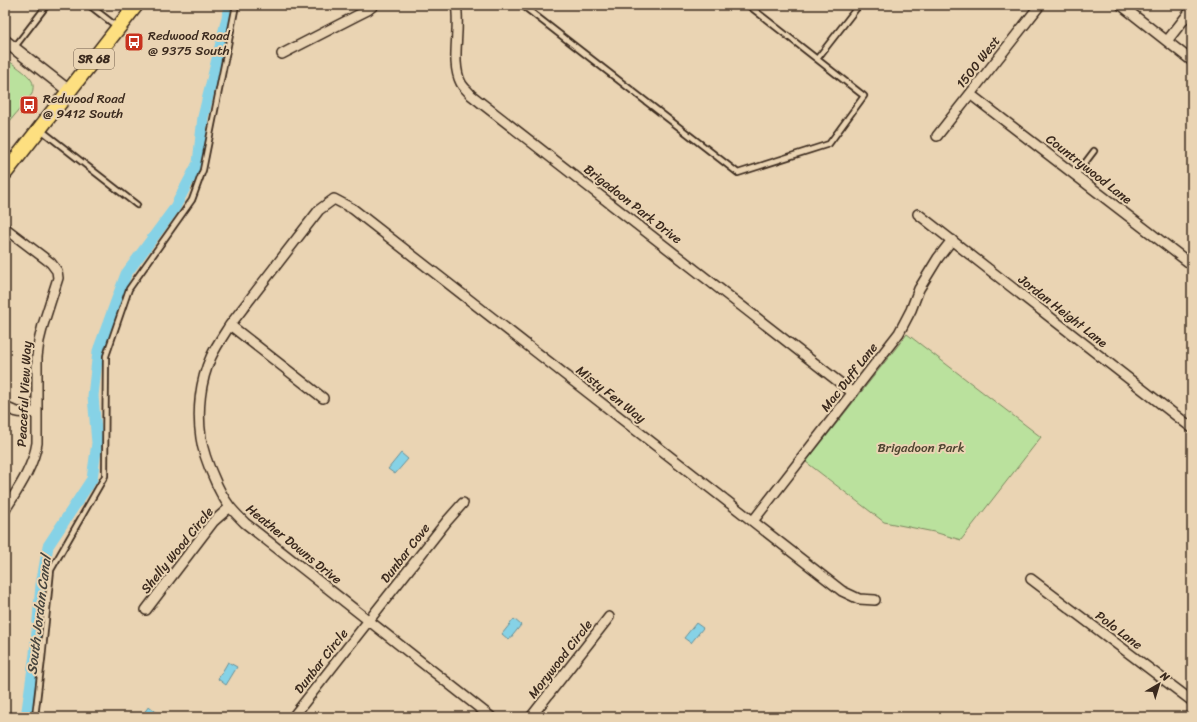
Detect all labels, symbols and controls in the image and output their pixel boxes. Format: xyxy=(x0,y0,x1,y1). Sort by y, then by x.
place label: Redwood Road @ 9375 South xyxy=(148,24,231,62)
street label: 1500 West xyxy=(950,30,1006,93)
bus stop icon: Redwood Road @ 9375 South xyxy=(123,31,145,53)
road number: SR 68 xyxy=(74,49,114,69)
place label: Redwood Road @ 9412 South xyxy=(43,87,126,125)
bus stop icon: Redwood Road @ 9412 South xyxy=(18,94,40,116)
street label: Countrywood Lane xyxy=(1041,128,1137,210)
street label: Brigadoon Park Drive xyxy=(579,158,688,250)
street label: Jordan Height Lane xyxy=(1012,268,1113,354)
street label: Mac Duff Lane xyxy=(814,337,884,417)
street label: Peaceful View Way xyxy=(10,340,38,448)
street label: Misty Fen Way xyxy=(571,359,651,429)
park label: Brigadoon Park xyxy=(877,436,965,459)
street label: Heather Downs Drive xyxy=(241,498,347,590)
street label: Shelly Wood Circle xyxy=(135,501,220,599)
street label: Dunbar Cove xyxy=(374,518,436,588)
water label: South Jordan Canal xyxy=(19,551,59,676)
street label: Polo Lane xyxy=(1090,604,1148,656)
street label: Morywood Circle xyxy=(522,614,599,704)
street label: Dunbar Circle xyxy=(288,623,354,699)
north arrow xyxy=(1139,664,1179,704)
text: N xyxy=(1155,666,1174,687)

